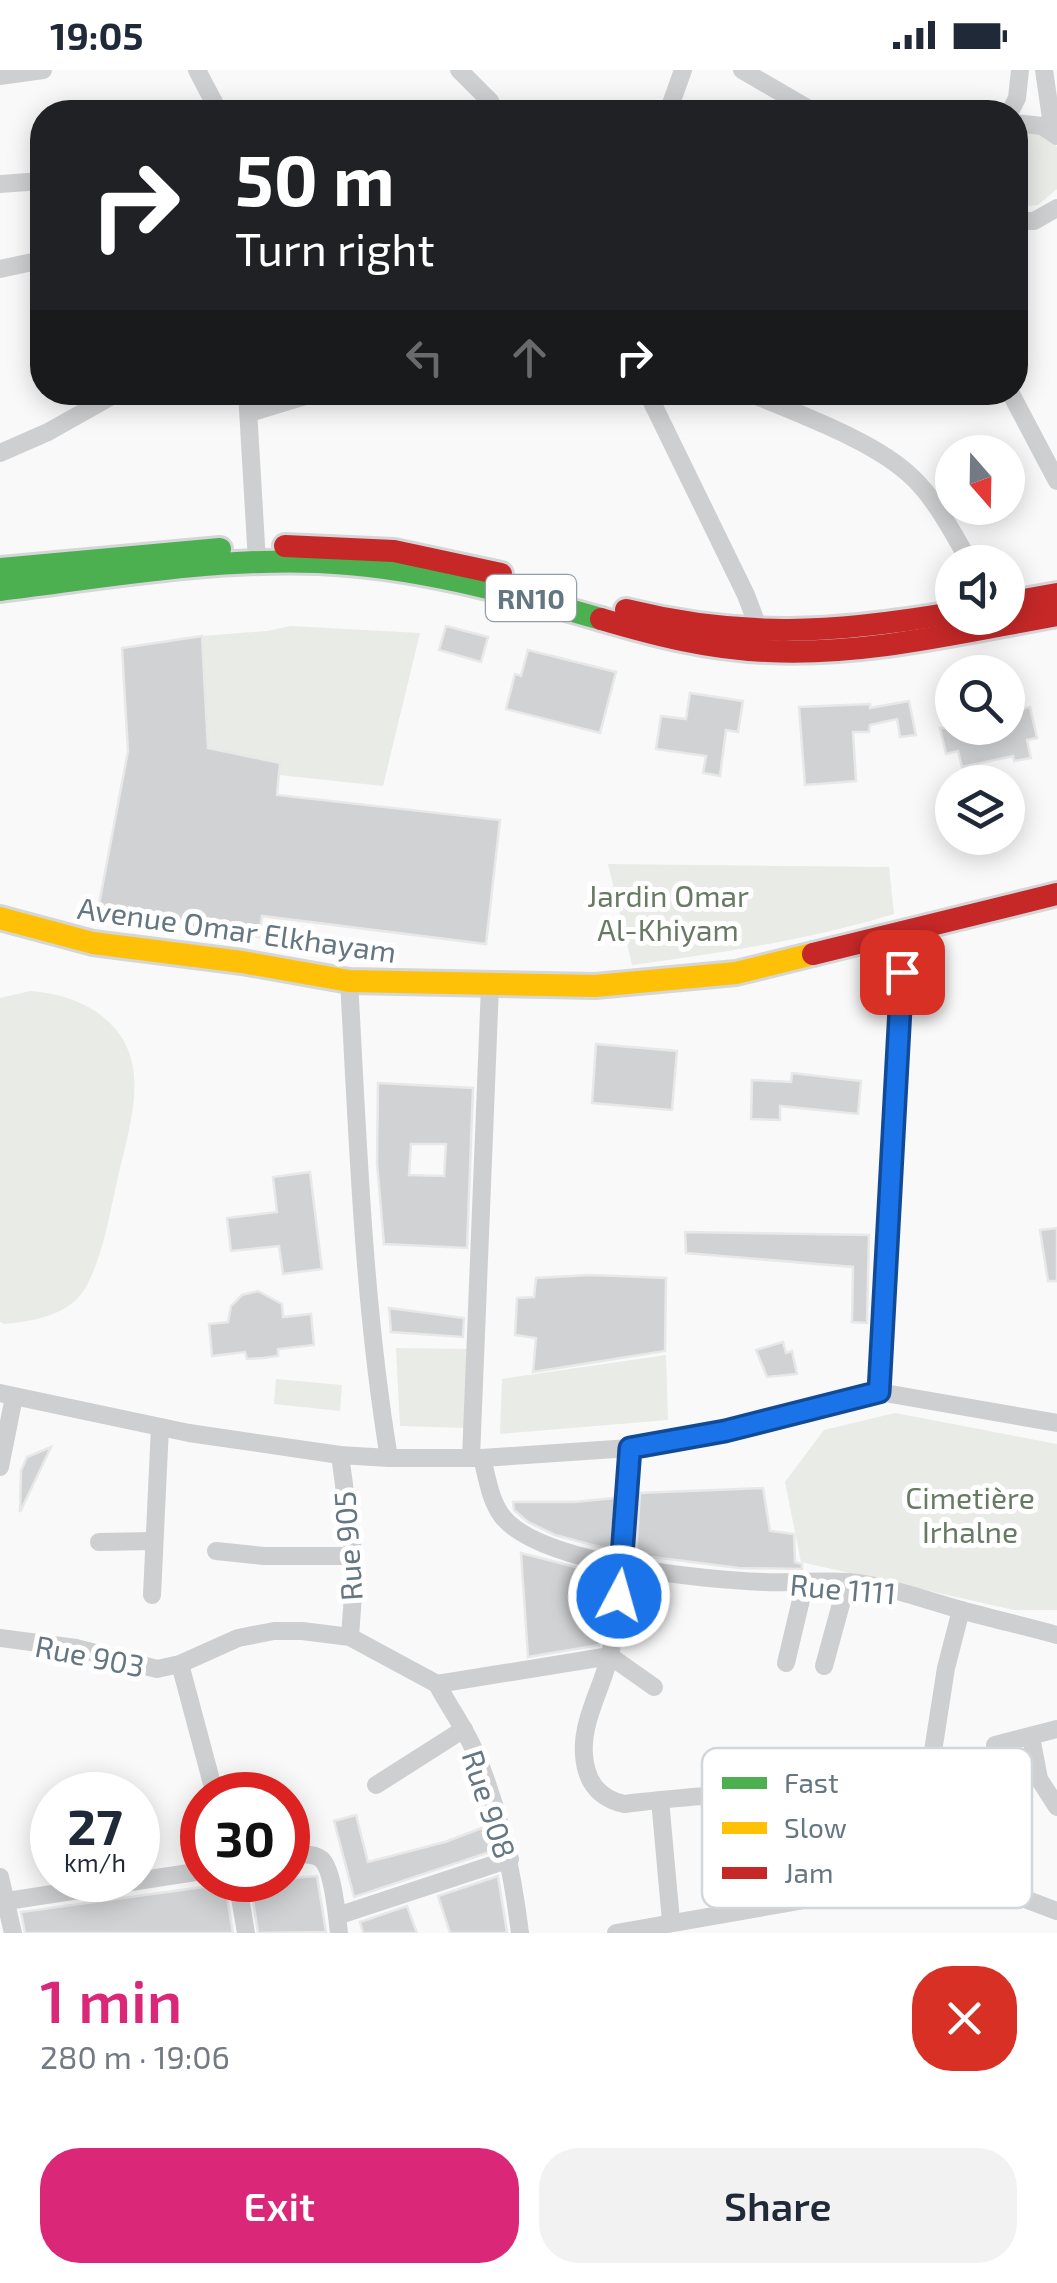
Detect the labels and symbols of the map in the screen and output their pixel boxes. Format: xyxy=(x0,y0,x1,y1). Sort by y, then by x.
north arrow xyxy=(935,435,1025,525)
road number: RN10 xyxy=(486,575,576,621)
park label: Jardin Omar Al-Khiyam xyxy=(587,877,749,947)
street label: Avenue Omar Elkhayam xyxy=(75,889,399,969)
pin xyxy=(860,930,945,1015)
park label: Cimetière Irhalne xyxy=(905,1479,1035,1549)
street label: Rue 905 xyxy=(325,1490,369,1602)
position arrow xyxy=(567,1544,671,1648)
street label: Rue 1111 xyxy=(789,1565,897,1611)
street label: Rue 903 xyxy=(32,1627,148,1683)
street label: Rue 908 xyxy=(456,1745,524,1863)
legend xyxy=(702,1748,1032,1908)
text: Fast xyxy=(784,1765,839,1799)
speed limit sign: 30 xyxy=(180,1772,310,1902)
text: Slow xyxy=(784,1810,847,1844)
text: Jam xyxy=(784,1855,833,1889)

